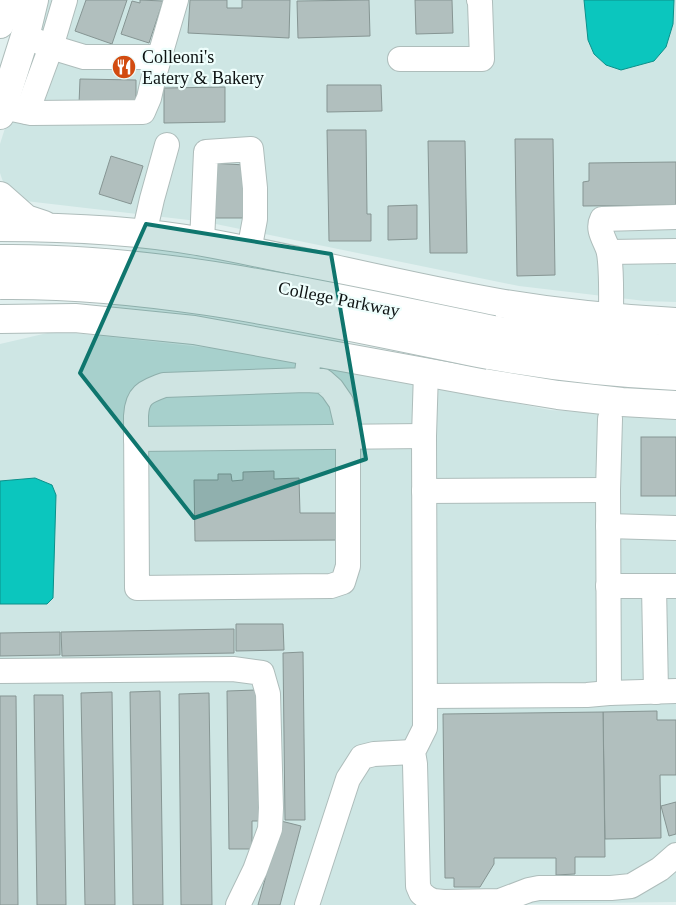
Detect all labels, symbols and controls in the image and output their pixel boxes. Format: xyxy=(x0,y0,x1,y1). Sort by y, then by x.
place label: Colleoni's Eatery & Bakery xyxy=(142,47,264,88)
restaurant icon: Colleoni's Eatery & Bakery xyxy=(111,54,137,80)
street label: College Parkway xyxy=(276,277,402,321)

